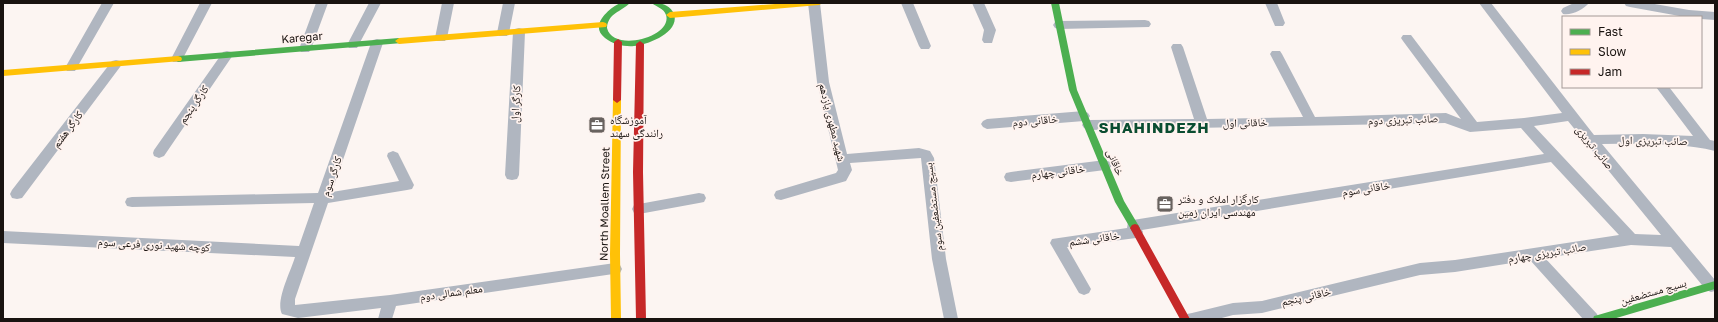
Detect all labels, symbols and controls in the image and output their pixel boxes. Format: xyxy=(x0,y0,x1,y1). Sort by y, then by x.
legend xyxy=(1562,16,1702,88)
text: Fast xyxy=(1598,24,1623,39)
street label: Karegar xyxy=(281,29,324,45)
text: Slow xyxy=(1598,44,1626,59)
text: Jam xyxy=(1598,64,1622,79)
street label: کارگر پنجم xyxy=(175,82,213,127)
street label: شهید مطهری یازدهم xyxy=(815,82,849,163)
street label: کارگر اول xyxy=(508,84,523,123)
street label: کارگر هفتم xyxy=(49,108,87,151)
street label: صائب تبریزی دوم xyxy=(1368,111,1438,128)
street label: خاقانی دوم xyxy=(1012,112,1058,129)
place label: آموزشگاه رانندگی سهند xyxy=(610,113,663,140)
office icon: آموزشگاه رانندگی سهند xyxy=(587,115,607,135)
street label: خاقانی اول xyxy=(1222,115,1268,130)
district label: SHAHINDEZH xyxy=(1098,118,1210,136)
street label: صائب تبریزی xyxy=(1573,122,1617,172)
street label: صائب تبریزی اول xyxy=(1618,133,1688,148)
street label: North Moallem Street xyxy=(597,147,611,261)
street label: خاقانی xyxy=(1104,147,1127,178)
street label: کارگر سوم xyxy=(318,154,345,198)
street label: خاقانی چهارم xyxy=(1030,161,1086,182)
street label: بسیج مستضعفین سوم xyxy=(921,162,946,252)
street label: خاقانی سوم xyxy=(1341,178,1391,199)
place label: کارگزار املاک و دفتر مهندسی ایران زمین xyxy=(1177,192,1259,219)
office icon: کارگزار املاک و دفتر مهندسی ایران زمین xyxy=(1155,194,1175,214)
street label: خاقانی ششم xyxy=(1068,228,1120,250)
street label: کوچه شهید نوری فرعی سوم xyxy=(97,235,211,254)
street label: صائب تبریزی چهارم xyxy=(1507,239,1587,266)
street label: بسیج مستضعفین xyxy=(1618,275,1688,308)
street label: معلم شمالی دوم xyxy=(419,281,483,305)
street label: خاقانی پنجم xyxy=(1280,284,1333,310)

